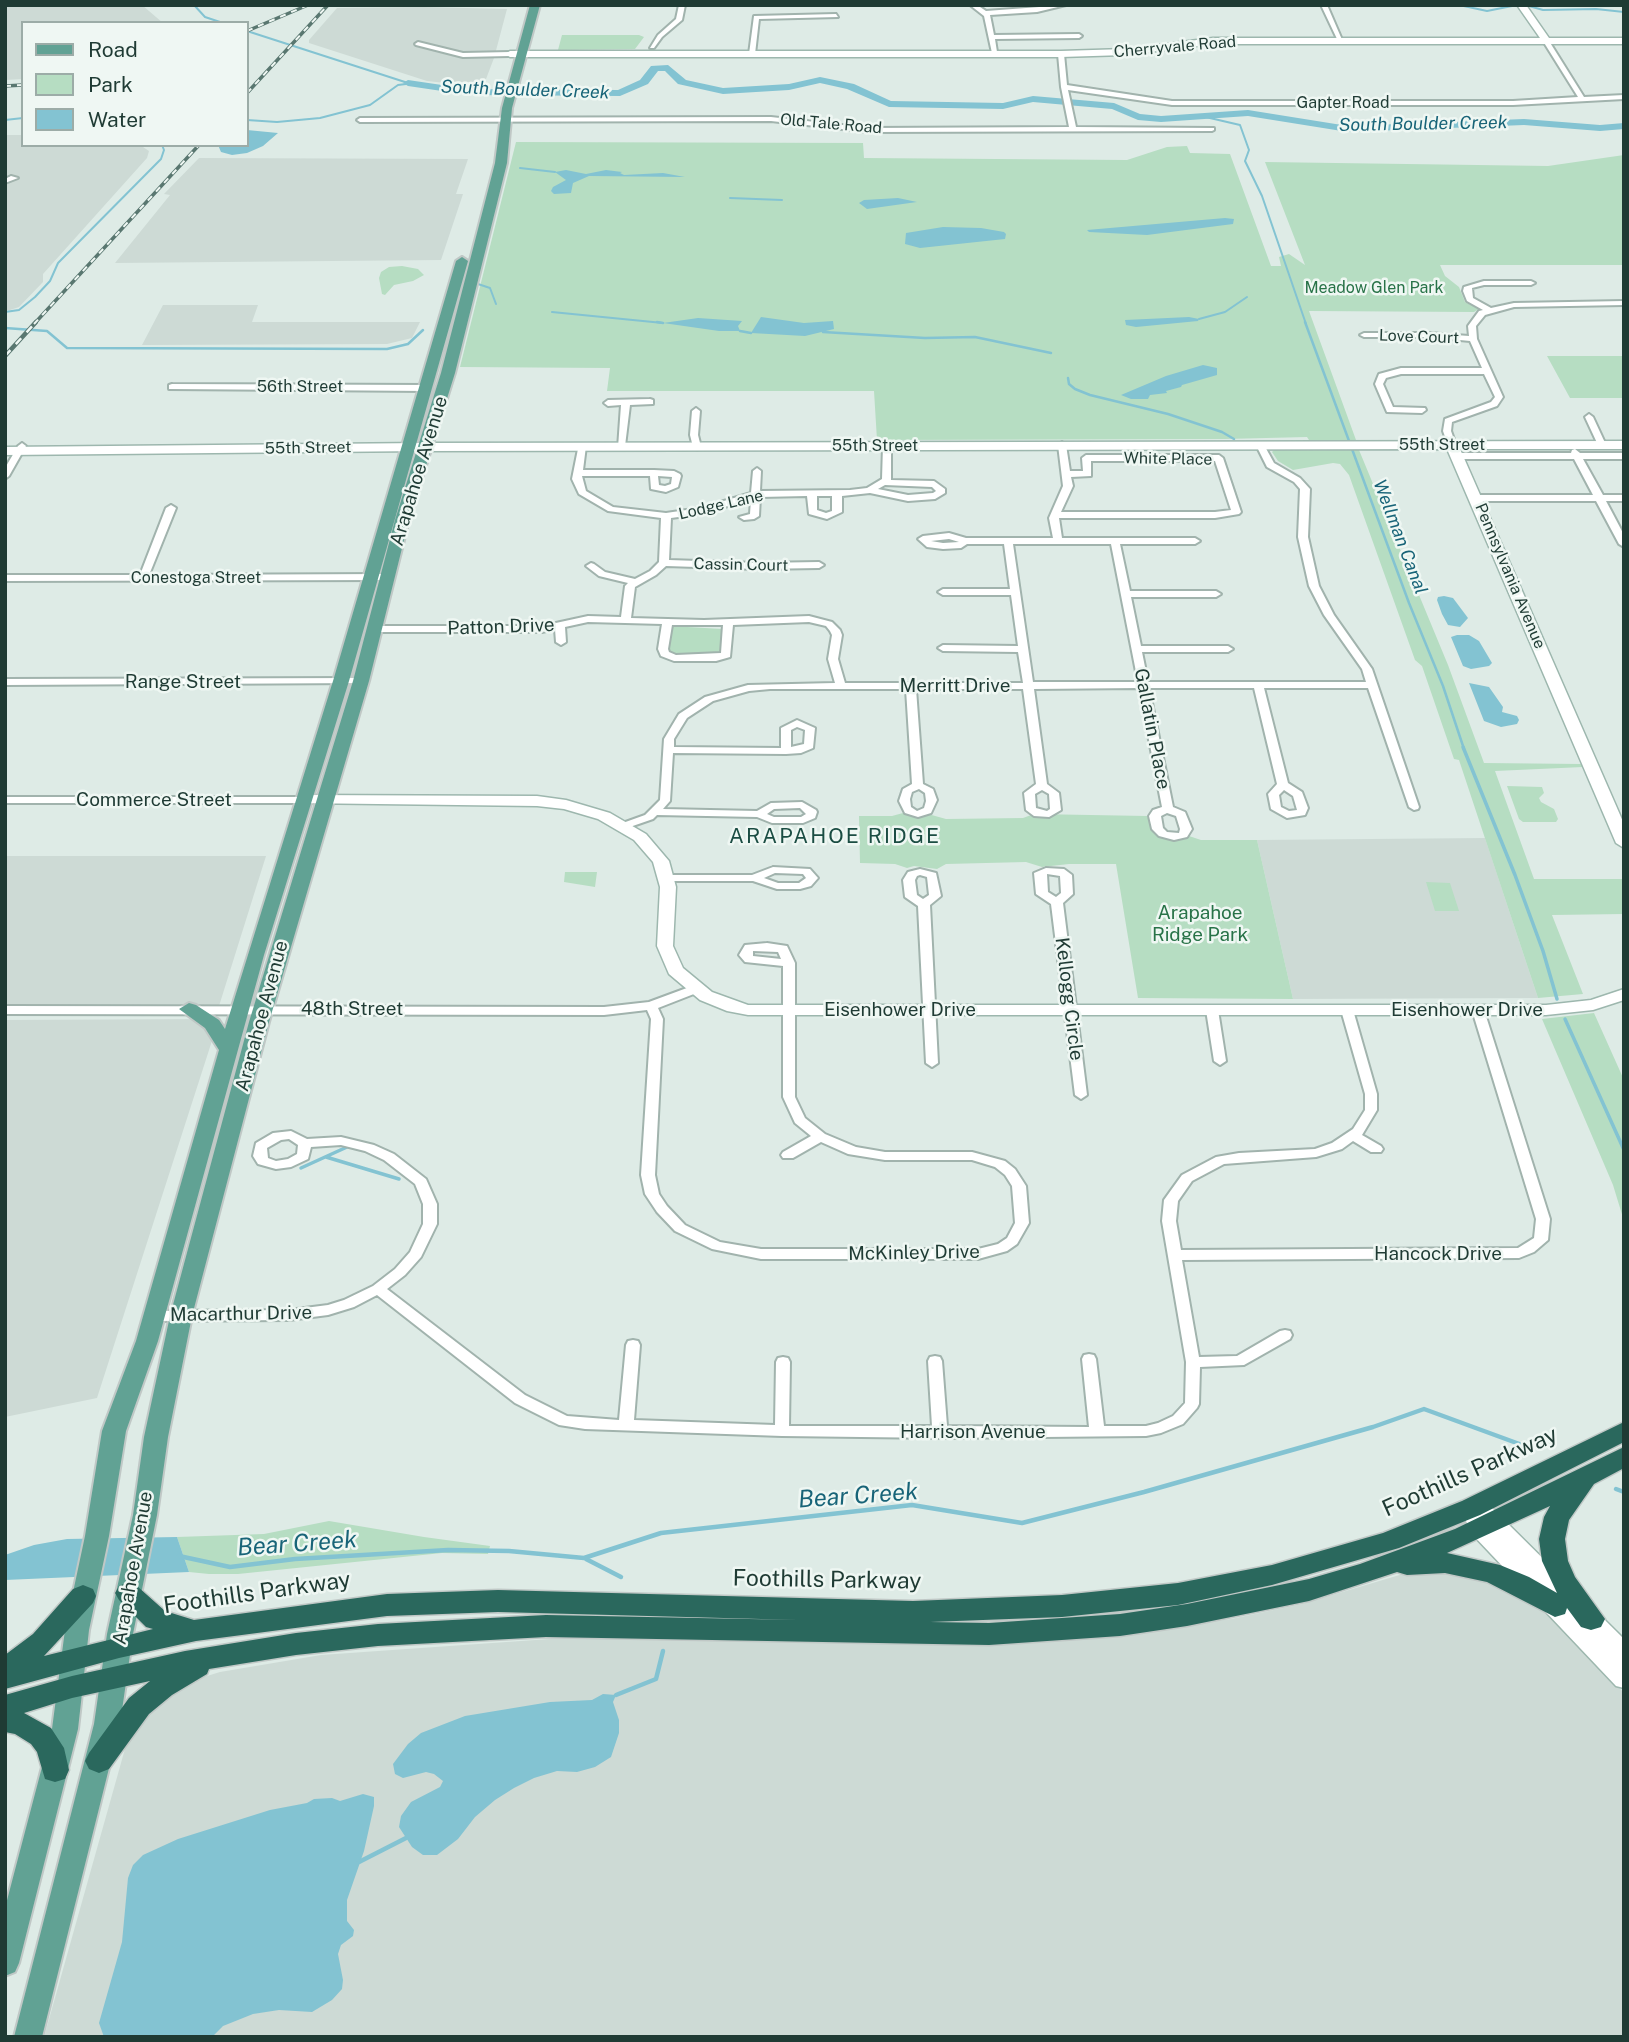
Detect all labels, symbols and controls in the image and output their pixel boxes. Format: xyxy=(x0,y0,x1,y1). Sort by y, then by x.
legend xyxy=(21,21,248,147)
street label: Cherryvale Road xyxy=(1113,32,1237,62)
text: Road xyxy=(88,37,138,62)
text: Park xyxy=(88,72,133,97)
water label: South Boulder Creek xyxy=(440,76,610,104)
street label: Gapter Road xyxy=(1297,93,1389,113)
text: Water xyxy=(88,107,146,132)
street label: Old Tale Road xyxy=(779,110,883,138)
water label: South Boulder Creek xyxy=(1338,112,1508,136)
park label: Meadow Glen Park xyxy=(1304,278,1444,298)
street label: Love Court xyxy=(1379,326,1459,348)
street label: 56th Street xyxy=(257,377,343,397)
street label: Arapahoe Avenue xyxy=(385,393,453,549)
street label: 55th Street xyxy=(1399,435,1485,455)
street label: 55th Street xyxy=(832,436,918,456)
street label: 55th Street xyxy=(265,438,351,458)
street label: White Place xyxy=(1123,449,1213,469)
water label: Wellman Canal xyxy=(1368,477,1432,597)
street label: Lodge Lane xyxy=(677,486,765,524)
street label: Pennsylvania Avenue xyxy=(1471,500,1549,652)
street label: Cassin Court xyxy=(694,555,788,575)
street label: Conestoga Street xyxy=(131,568,261,588)
street label: Patton Drive xyxy=(447,614,555,640)
street label: Gallatin Place xyxy=(1129,667,1175,791)
street label: Range Street xyxy=(125,671,241,693)
street label: Merritt Drive xyxy=(900,675,1010,697)
street label: Commerce Street xyxy=(76,789,232,811)
district label: ARAPAHOE RIDGE xyxy=(731,824,939,850)
park label: Arapahoe Ridge Park xyxy=(1152,902,1248,946)
street label: Kellogg Circle xyxy=(1050,936,1088,1062)
street label: Arapahoe Avenue xyxy=(231,938,293,1094)
street label: 48th Street xyxy=(301,998,403,1020)
street label: Eisenhower Drive xyxy=(824,999,976,1021)
street label: Eisenhower Drive xyxy=(1391,999,1543,1021)
street label: McKinley Drive xyxy=(848,1240,980,1266)
street label: Hancock Drive xyxy=(1374,1243,1502,1265)
street label: Macarthur Drive xyxy=(170,1301,312,1327)
street label: Harrison Avenue xyxy=(900,1421,1046,1443)
street label: Foothills Parkway xyxy=(1378,1421,1562,1523)
water label: Bear Creek xyxy=(797,1477,919,1515)
street label: Arapahoe Avenue xyxy=(108,1490,158,1646)
water label: Bear Creek xyxy=(236,1525,358,1563)
street label: Foothills Parkway xyxy=(732,1565,922,1595)
street label: Foothills Parkway xyxy=(162,1566,352,1620)

